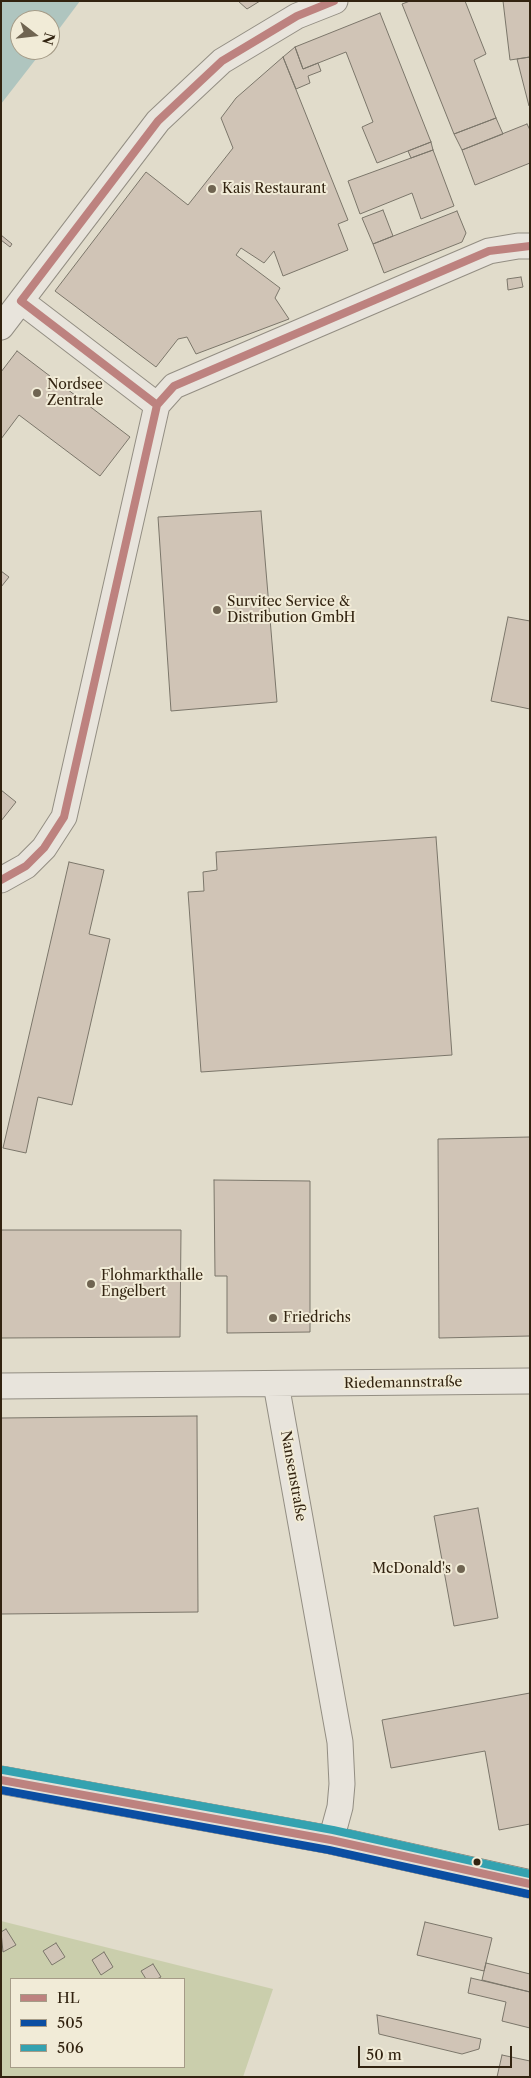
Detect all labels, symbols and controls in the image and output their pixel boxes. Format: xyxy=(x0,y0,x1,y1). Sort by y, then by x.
north arrow xyxy=(10,10,60,60)
text: N xyxy=(38,31,59,47)
place label: Kais Restaurant xyxy=(222,181,326,197)
marker: Kais Restaurant xyxy=(206,183,218,195)
place label: Nordsee Zentrale xyxy=(47,377,103,410)
marker: Nordsee Zentrale xyxy=(31,387,43,399)
place label: Survitec Service & Distribution GmbH xyxy=(227,594,356,626)
marker: Survitec Service & Distribution GmbH xyxy=(211,604,223,616)
place label: Flohmarkthalle Engelbert xyxy=(101,1268,203,1300)
marker: Flohmarkthalle Engelbert xyxy=(85,1278,97,1290)
place label: Friedrichs xyxy=(283,1310,351,1326)
marker: Friedrichs xyxy=(267,1312,279,1324)
street label: Riedemannstraße xyxy=(344,1374,462,1392)
street label: Nansenstraße xyxy=(277,1429,309,1523)
place label: McDonald's xyxy=(372,1561,451,1577)
marker: McDonald's xyxy=(455,1563,467,1575)
unlabelled marker xyxy=(472,1857,482,1867)
legend xyxy=(10,1978,185,2068)
text: HL xyxy=(57,1988,80,2007)
text: 505 xyxy=(57,2013,83,2032)
scale bar xyxy=(361,2036,515,2068)
text: 506 xyxy=(57,2038,83,2057)
text: 50 m xyxy=(366,2045,402,2064)

